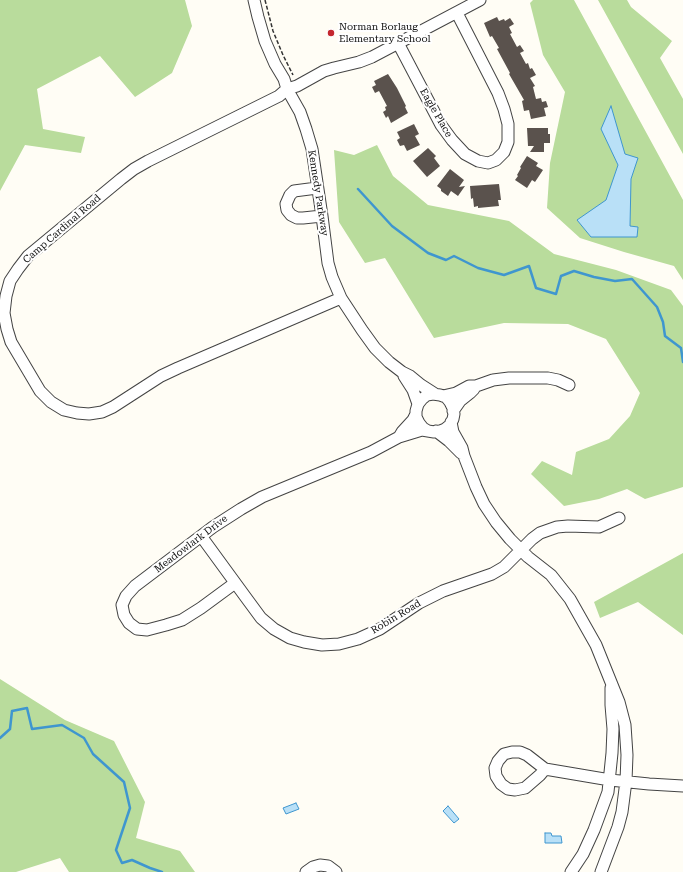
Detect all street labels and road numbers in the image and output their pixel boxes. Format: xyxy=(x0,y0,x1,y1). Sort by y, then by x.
street label: Eagle Place xyxy=(417,86,455,140)
street label: Kennedy Parkway xyxy=(305,149,331,237)
street label: Camp Cardinal Road xyxy=(21,192,103,266)
street label: Meadowlark Drive xyxy=(152,513,230,575)
street label: Robin Road xyxy=(369,597,423,637)

